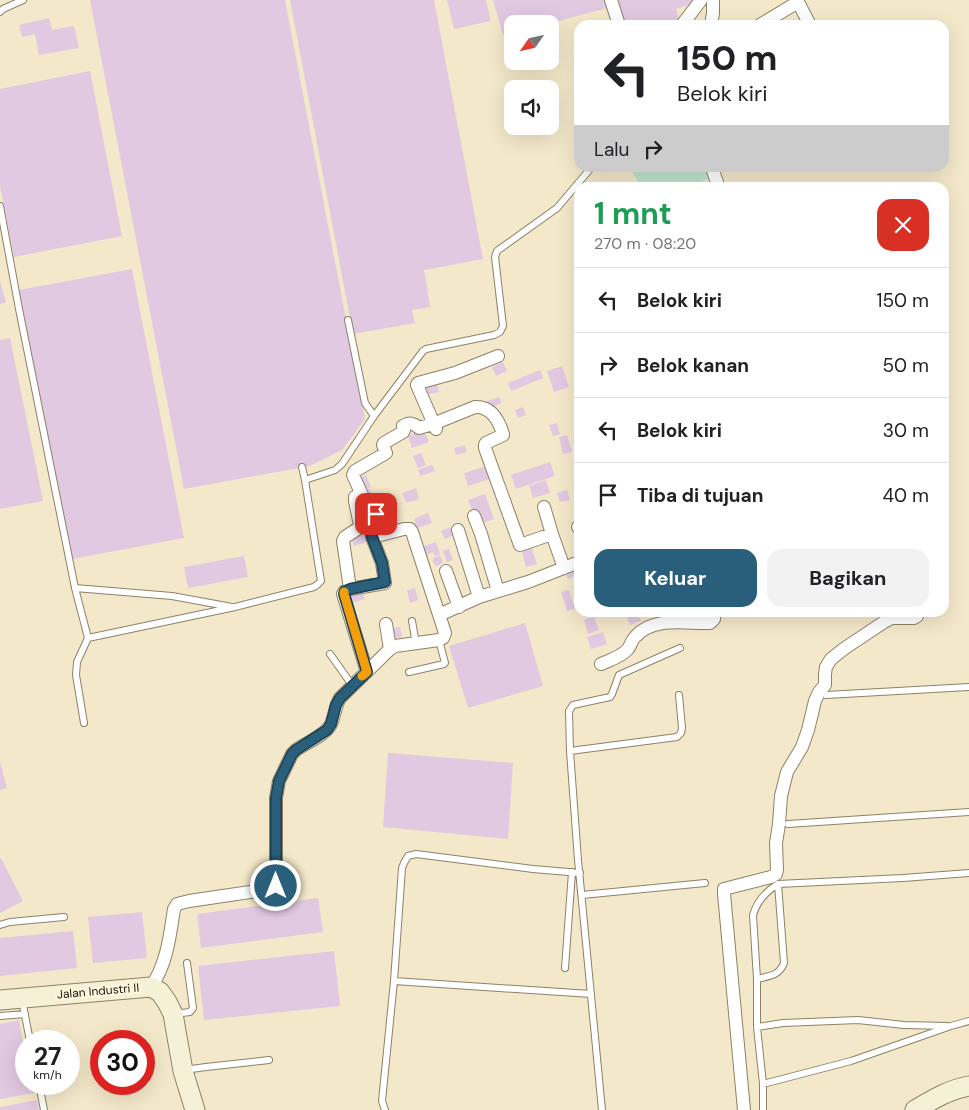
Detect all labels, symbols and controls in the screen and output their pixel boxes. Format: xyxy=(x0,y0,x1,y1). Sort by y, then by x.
north arrow xyxy=(504,15,559,70)
map controls xyxy=(504,15,559,135)
text: 150 m xyxy=(677,35,777,81)
icon: left xyxy=(594,40,659,105)
text: Belok kiri xyxy=(677,79,767,108)
button: sound xyxy=(504,80,559,135)
icon: right xyxy=(639,135,667,163)
text: Lalu xyxy=(594,137,629,162)
text: 1 mnt xyxy=(594,194,672,233)
button: close xyxy=(877,199,929,251)
text: 270 m · 08:20 xyxy=(594,233,696,254)
icon: left xyxy=(594,286,622,314)
text: Belok kiri xyxy=(637,288,722,313)
text: 150 m xyxy=(877,288,929,313)
icon: right xyxy=(594,351,622,379)
text: Belok kanan xyxy=(637,353,749,378)
text: 50 m xyxy=(882,353,929,378)
icon: left xyxy=(594,416,622,444)
text: Belok kiri xyxy=(637,418,722,443)
text: 30 m xyxy=(883,418,929,443)
icon: arrive xyxy=(594,481,622,509)
text: Tiba di tujuan xyxy=(637,483,763,508)
text: 40 m xyxy=(882,483,929,508)
pin xyxy=(355,493,397,535)
icon: arrive xyxy=(362,500,390,528)
button: Keluar xyxy=(594,549,757,607)
button: Bagikan xyxy=(767,549,929,607)
position arrow xyxy=(249,859,301,911)
street label: Jalan Industri II xyxy=(56,979,140,1003)
speed limit sign: 30 xyxy=(90,1030,155,1095)
text: 27 xyxy=(34,1040,61,1073)
text: km/h xyxy=(33,1067,62,1083)

